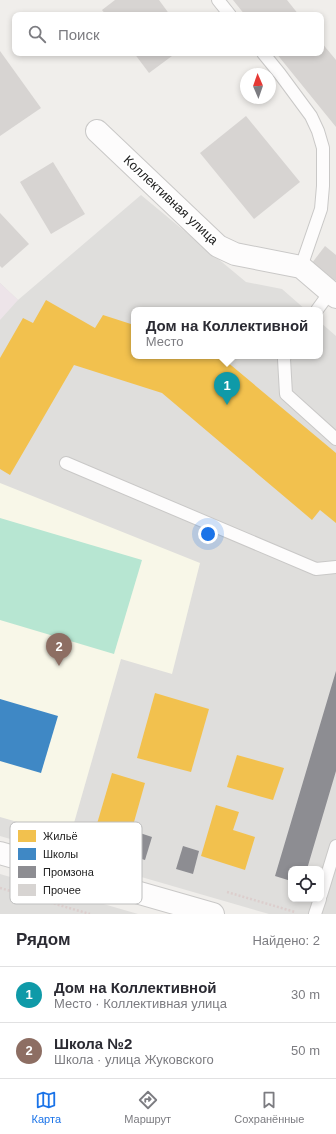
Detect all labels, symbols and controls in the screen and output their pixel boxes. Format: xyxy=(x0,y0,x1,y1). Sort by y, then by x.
search box xyxy=(12,12,324,56)
icon: search xyxy=(26,23,48,45)
text: Поиск xyxy=(58,26,100,43)
north arrow xyxy=(240,68,276,104)
street label: Коллективная улица xyxy=(121,152,222,248)
popup xyxy=(131,307,323,359)
text: Дом на Коллективной xyxy=(146,317,308,334)
text: Место xyxy=(146,334,183,349)
pin: 1 xyxy=(214,372,240,405)
your location xyxy=(198,524,218,544)
pin: 2 xyxy=(46,633,72,666)
legend xyxy=(10,822,142,904)
text: Жильё xyxy=(43,830,78,842)
text: Школы xyxy=(43,848,78,860)
text: Промзона xyxy=(43,866,95,878)
map controls xyxy=(288,866,324,902)
button: locate xyxy=(288,866,324,902)
text: Прочее xyxy=(43,884,81,896)
text: Рядом xyxy=(16,930,71,949)
text: Найдено: 2 xyxy=(252,933,320,948)
text: Дом на Коллективной xyxy=(54,979,217,996)
text: 1 xyxy=(25,987,33,1002)
text: 30 m xyxy=(291,987,320,1002)
text: Место · Коллективная улица xyxy=(54,996,227,1011)
text: Школа №2 xyxy=(54,1035,132,1052)
text: 2 xyxy=(25,1043,33,1058)
text: 50 m xyxy=(291,1043,320,1058)
text: Школа · улица Жуковского xyxy=(54,1052,214,1067)
tab: Карта xyxy=(32,1089,61,1125)
tab: Маршрут xyxy=(124,1089,171,1125)
tab: Сохранённые xyxy=(234,1089,304,1125)

